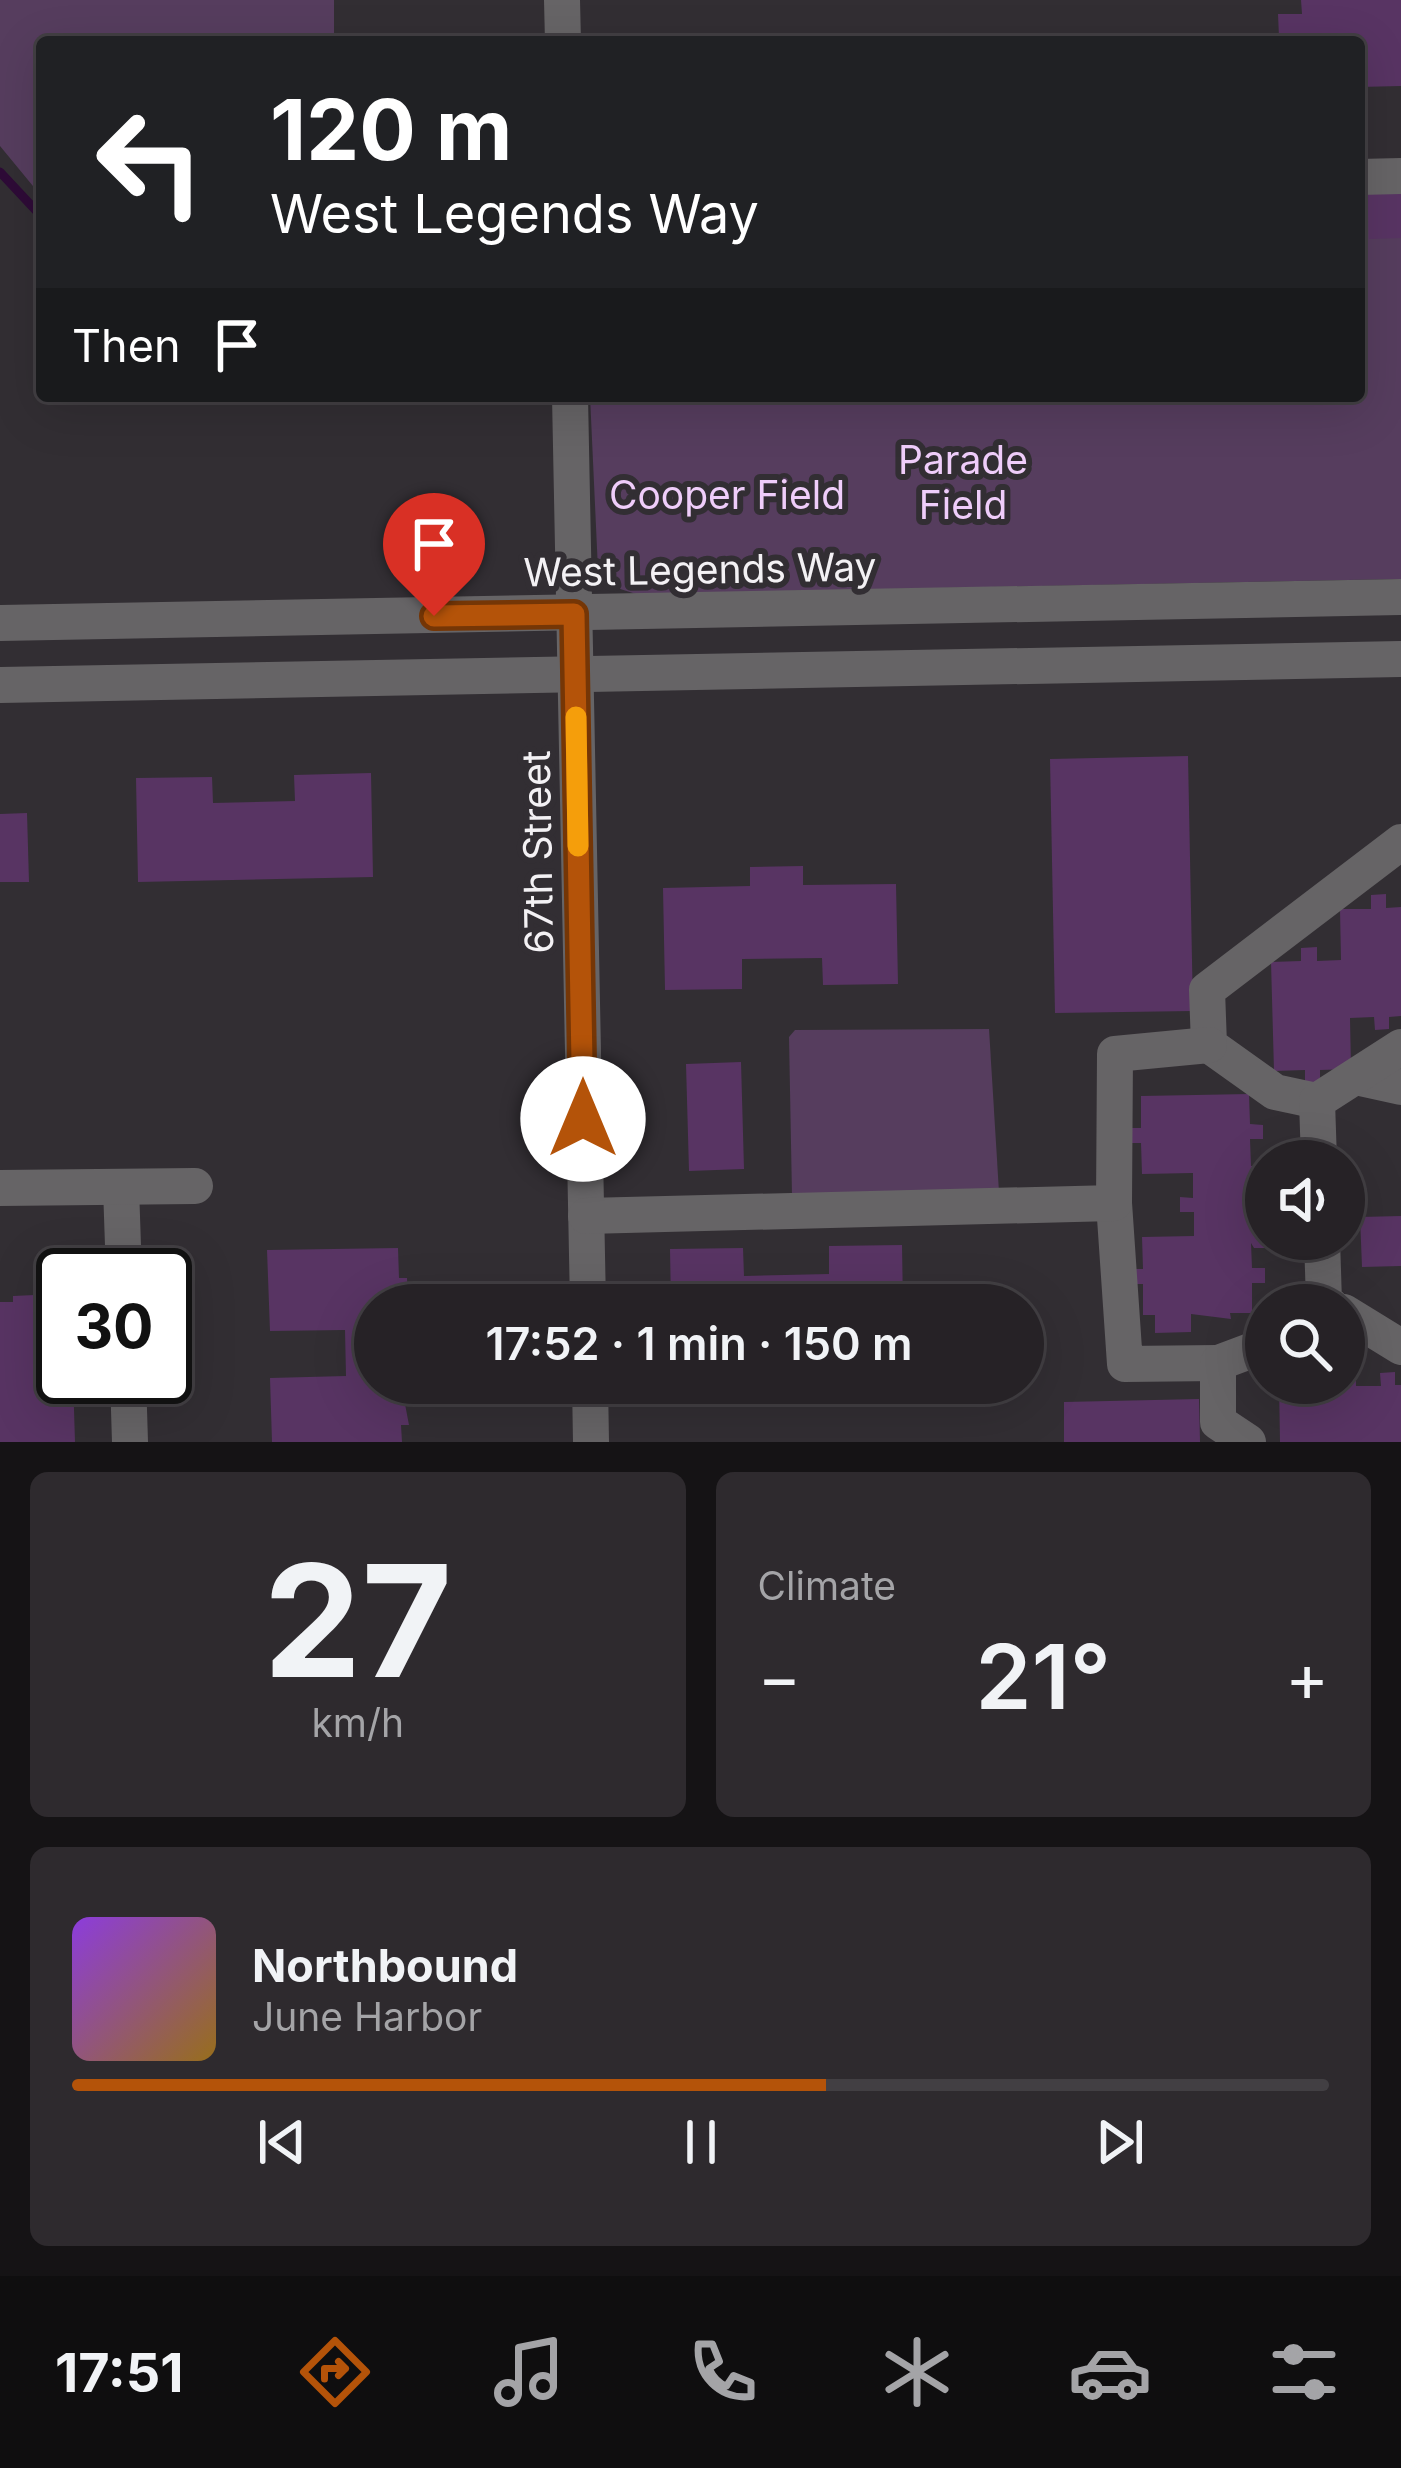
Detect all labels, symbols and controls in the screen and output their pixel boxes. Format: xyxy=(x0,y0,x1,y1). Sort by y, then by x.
text: 120 m xyxy=(270,79,512,180)
icon: left xyxy=(72,84,228,240)
text: West Legends Way xyxy=(270,181,759,246)
icon: arrive xyxy=(204,312,270,378)
text: Then xyxy=(72,318,180,373)
park label: Parade Field xyxy=(898,436,1028,528)
park label: Cooper Field xyxy=(609,471,845,518)
pin xyxy=(383,493,485,616)
icon: arrive xyxy=(401,511,467,577)
street label: West Legends Way xyxy=(523,542,877,596)
street label: 67th Street xyxy=(512,750,562,954)
position arrow xyxy=(520,1056,646,1182)
map controls xyxy=(1245,1140,1365,1404)
button: sound xyxy=(1245,1140,1365,1260)
speed limit sign: 30 xyxy=(36,1248,192,1404)
button: search xyxy=(1245,1284,1365,1404)
text: 17:52 · 1 min · 150 m xyxy=(485,1316,913,1371)
text: 27 xyxy=(263,1526,452,1715)
text: Climate xyxy=(758,1562,896,1609)
text: 21° xyxy=(976,1622,1111,1731)
text: − xyxy=(758,1637,801,1717)
text: + xyxy=(1285,1637,1329,1717)
text: km/h xyxy=(311,1699,404,1746)
text: Northbound xyxy=(252,1938,518,1993)
text: June Harbor xyxy=(252,1993,482,2040)
icon: previous xyxy=(249,2109,315,2175)
icon: pause xyxy=(668,2109,734,2175)
icon: next xyxy=(1087,2109,1153,2175)
icon: directions xyxy=(293,2330,377,2414)
icon: music xyxy=(487,2330,571,2414)
icon: phone xyxy=(681,2330,765,2414)
icon: climate xyxy=(875,2330,959,2414)
icon: car xyxy=(1068,2330,1152,2414)
icon: filters xyxy=(1262,2330,1346,2414)
text: 17:51 xyxy=(55,2340,184,2405)

